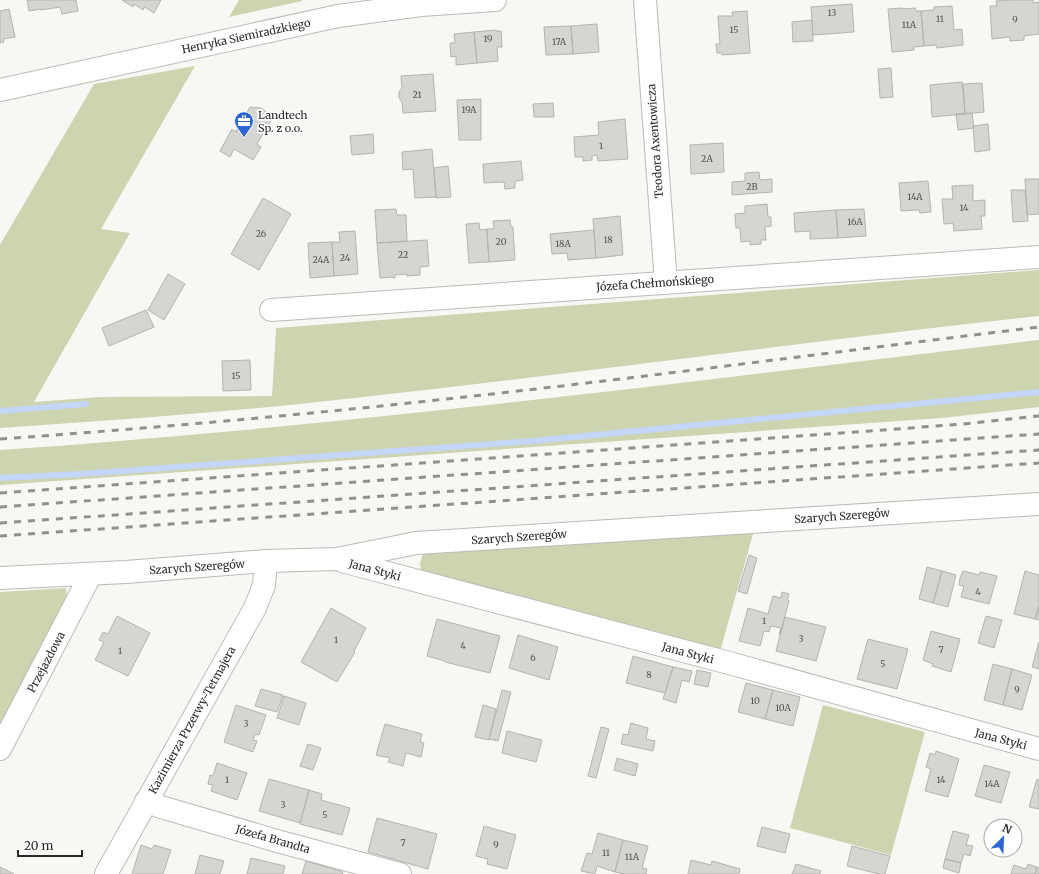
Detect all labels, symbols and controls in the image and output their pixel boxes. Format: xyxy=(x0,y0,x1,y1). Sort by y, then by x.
house number: 13 xyxy=(828,7,836,18)
house number: 11 xyxy=(936,13,944,24)
house number: 9 xyxy=(1012,14,1018,25)
street label: Henryka Siemiradzkiego xyxy=(180,15,312,56)
house number: 11A xyxy=(902,19,917,30)
house number: 15 xyxy=(729,24,739,35)
house number: 19 xyxy=(483,33,493,44)
house number: 17A xyxy=(552,36,567,47)
street label: Teodora Axentowicza xyxy=(644,83,666,199)
house number: 21 xyxy=(412,89,422,100)
house number: 19A xyxy=(462,104,477,115)
place label: Landtech Sp. z o.o. xyxy=(258,108,308,135)
office icon: Landtech Sp. z o.o. xyxy=(233,110,255,138)
house number: 1 xyxy=(599,140,603,151)
house number: 2A xyxy=(701,153,714,164)
house number: 2B xyxy=(746,181,758,192)
house number: 14A xyxy=(907,191,923,202)
house number: 14 xyxy=(959,202,969,213)
house number: 16A xyxy=(847,216,863,227)
house number: 26 xyxy=(256,228,267,239)
house number: 18 xyxy=(603,234,613,245)
house number: 20 xyxy=(496,236,507,247)
house number: 18A xyxy=(555,238,571,249)
house number: 22 xyxy=(398,249,408,260)
house number: 24 xyxy=(340,252,351,263)
house number: 24A xyxy=(313,254,330,265)
street label: Józefa Chełmońskiego xyxy=(595,272,715,294)
house number: 15 xyxy=(231,370,241,381)
street label: Szarych Szeregów xyxy=(794,506,891,526)
street label: Szarych Szeregów xyxy=(471,527,568,547)
street label: Jana Styki xyxy=(347,556,403,584)
street label: Szarych Szeregów xyxy=(149,557,246,577)
house number: 4 xyxy=(975,586,981,597)
house number: 1 xyxy=(762,615,766,626)
street label: Przejazdowa xyxy=(24,629,68,695)
house number: 3 xyxy=(798,633,804,644)
house number: 1 xyxy=(334,634,338,645)
street label: Jana Styki xyxy=(660,639,716,667)
house number: 4 xyxy=(460,640,466,651)
street label: Kazimierza Przerwy-Tetmajera xyxy=(146,644,238,796)
house number: 7 xyxy=(938,644,944,655)
house number: 1 xyxy=(118,645,122,656)
house number: 6 xyxy=(530,652,536,663)
house number: 5 xyxy=(880,658,886,669)
house number: 8 xyxy=(646,669,652,680)
house number: 9 xyxy=(1014,684,1020,695)
house number: 10 xyxy=(750,695,760,706)
house number: 10A xyxy=(775,702,791,713)
house number: 3 xyxy=(243,718,249,729)
street label: Jana Styki xyxy=(973,725,1029,753)
house number: 1 xyxy=(225,774,229,785)
house number: 14 xyxy=(936,774,946,785)
house number: 14A xyxy=(984,778,1000,789)
house number: 3 xyxy=(280,799,286,810)
house number: 5 xyxy=(322,809,328,820)
north arrow xyxy=(983,818,1023,858)
street label: Józefa Brandta xyxy=(233,821,312,856)
text: N xyxy=(1000,821,1014,837)
scale bar xyxy=(18,832,82,858)
house number: 7 xyxy=(400,837,406,848)
text: 20 m xyxy=(24,838,53,853)
house number: 9 xyxy=(493,839,499,850)
house number: 11 xyxy=(602,847,610,858)
house number: 11A xyxy=(625,851,640,862)

